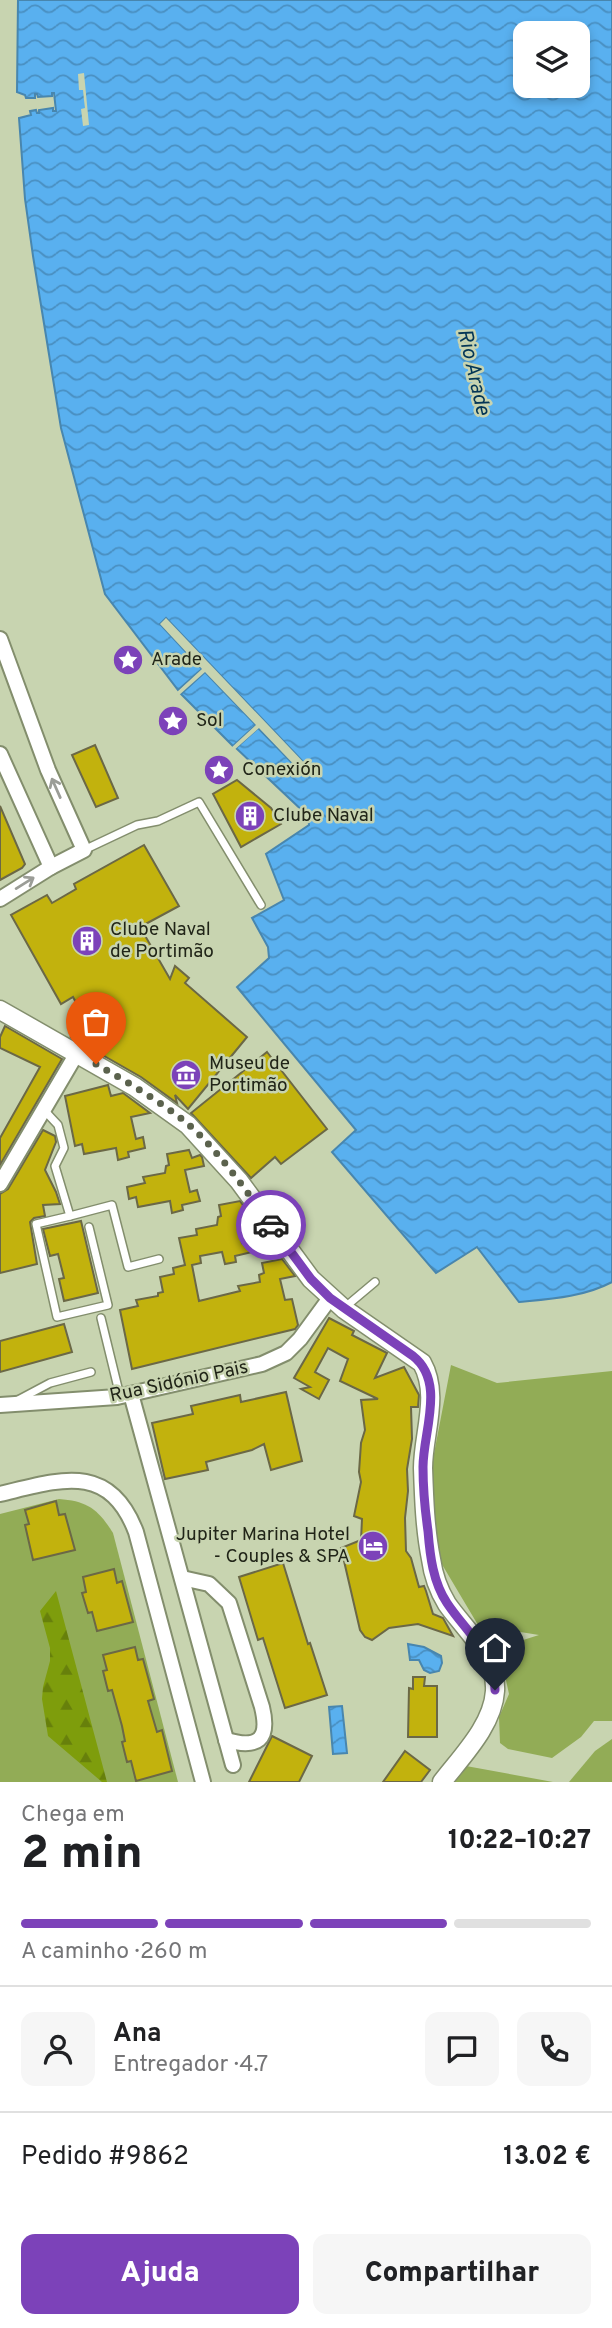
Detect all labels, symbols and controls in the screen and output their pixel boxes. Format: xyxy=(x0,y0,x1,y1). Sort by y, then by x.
map controls xyxy=(513,21,590,98)
button: layers xyxy=(513,21,590,98)
water label: Rio Arade xyxy=(450,326,496,419)
place icon: Arade xyxy=(111,643,145,677)
place label: Arade xyxy=(151,648,202,672)
place icon: Sol xyxy=(156,704,190,738)
place label: Sol xyxy=(196,709,223,733)
place icon: Conexión xyxy=(202,753,236,787)
place label: Conexión xyxy=(242,758,321,782)
one-way arrow xyxy=(49,778,62,799)
building icon: Clube Naval xyxy=(233,799,267,833)
place label: Clube Naval xyxy=(273,804,374,828)
one-way arrow xyxy=(15,876,35,890)
place label: Clube Naval de Portimão xyxy=(110,918,214,964)
building icon: Clube Naval de Portimão xyxy=(70,924,104,958)
pin xyxy=(66,992,126,1064)
icon: bag xyxy=(77,1003,115,1041)
place label: Museu de Portimão xyxy=(209,1052,290,1098)
museum icon: Museu de Portimão xyxy=(169,1058,203,1092)
courier xyxy=(236,1190,306,1260)
icon: car xyxy=(252,1206,290,1244)
street label: Rua Sidónio Pais xyxy=(108,1356,250,1408)
place label: Jupiter Marina Hotel - Couples & SPA xyxy=(176,1523,350,1569)
hotel icon: Jupiter Marina Hotel - Couples & SPA xyxy=(356,1529,390,1563)
pin xyxy=(465,1618,525,1690)
icon: home xyxy=(476,1629,514,1667)
text: Chega em xyxy=(21,1801,125,1830)
text: 10:22–10:27 xyxy=(448,1825,591,1858)
text: 2 min xyxy=(21,1826,143,1885)
text: A caminho · 260 m xyxy=(21,1938,207,1967)
button: person xyxy=(21,2012,95,2086)
button: chat xyxy=(425,2012,499,2086)
button: phone xyxy=(517,2012,591,2086)
text: Ana xyxy=(113,2018,162,2051)
text: Entregador · 4.7 xyxy=(113,2051,268,2080)
text: Pedido #9862 xyxy=(21,2141,189,2174)
text: 13.02 € xyxy=(503,2141,591,2174)
button: Ajuda xyxy=(21,2234,299,2314)
button: Compartilhar xyxy=(313,2234,591,2314)

